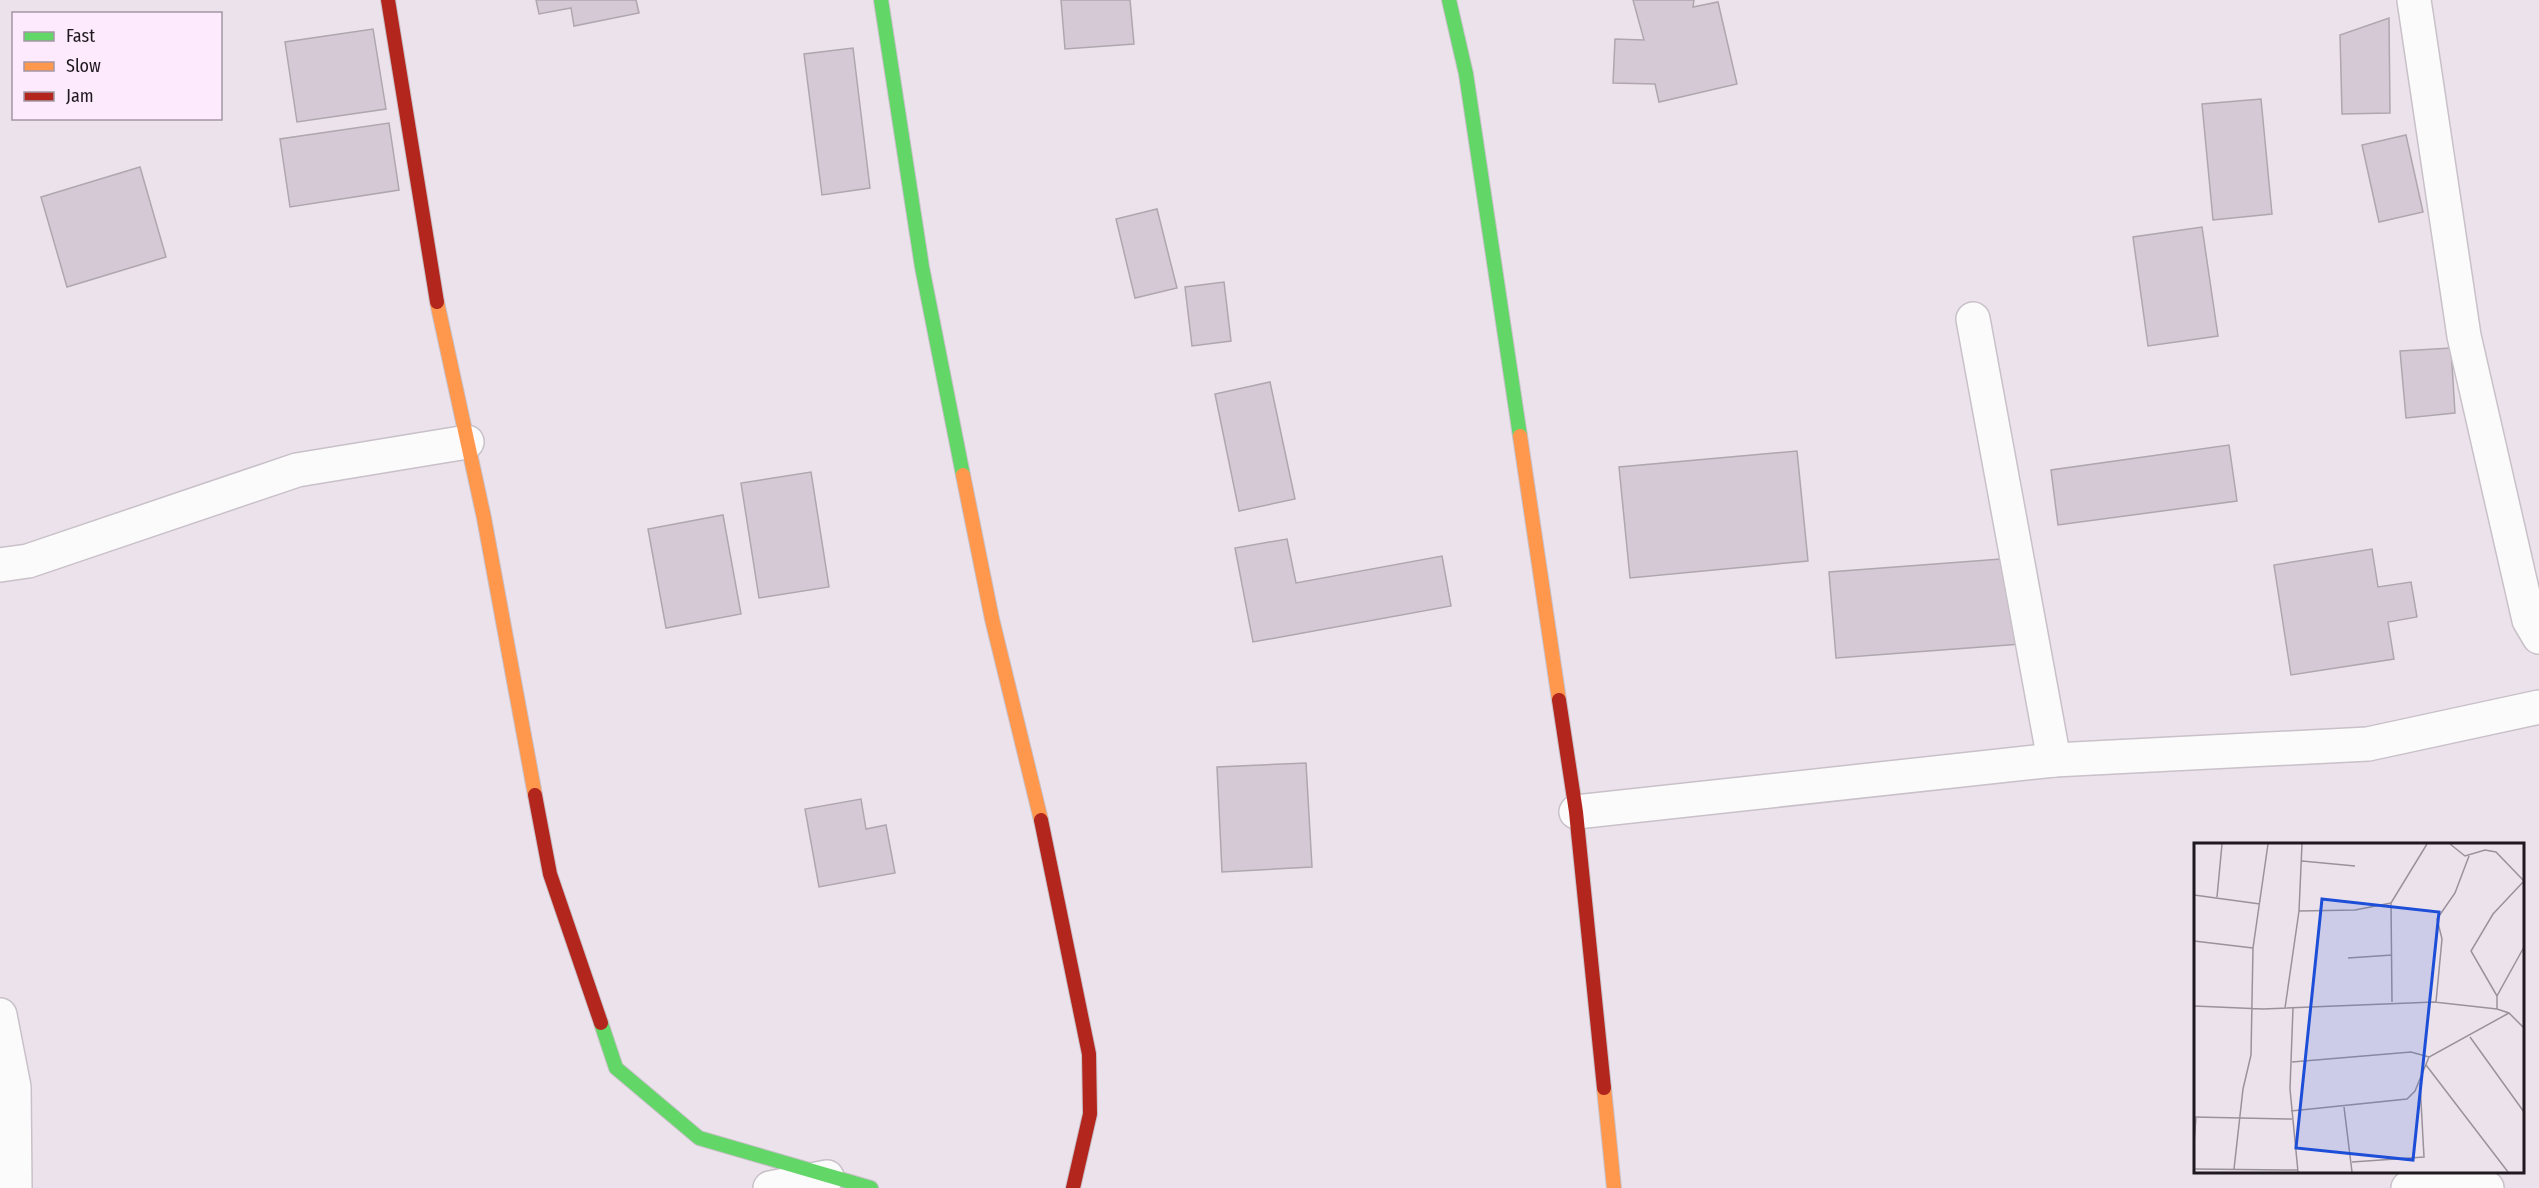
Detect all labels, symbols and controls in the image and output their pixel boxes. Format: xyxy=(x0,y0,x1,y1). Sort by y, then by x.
legend xyxy=(12,12,222,120)
text: Fast xyxy=(66,25,95,47)
text: Slow xyxy=(66,55,101,77)
text: Jam xyxy=(66,85,94,107)
inset map xyxy=(2194,843,2524,1173)

